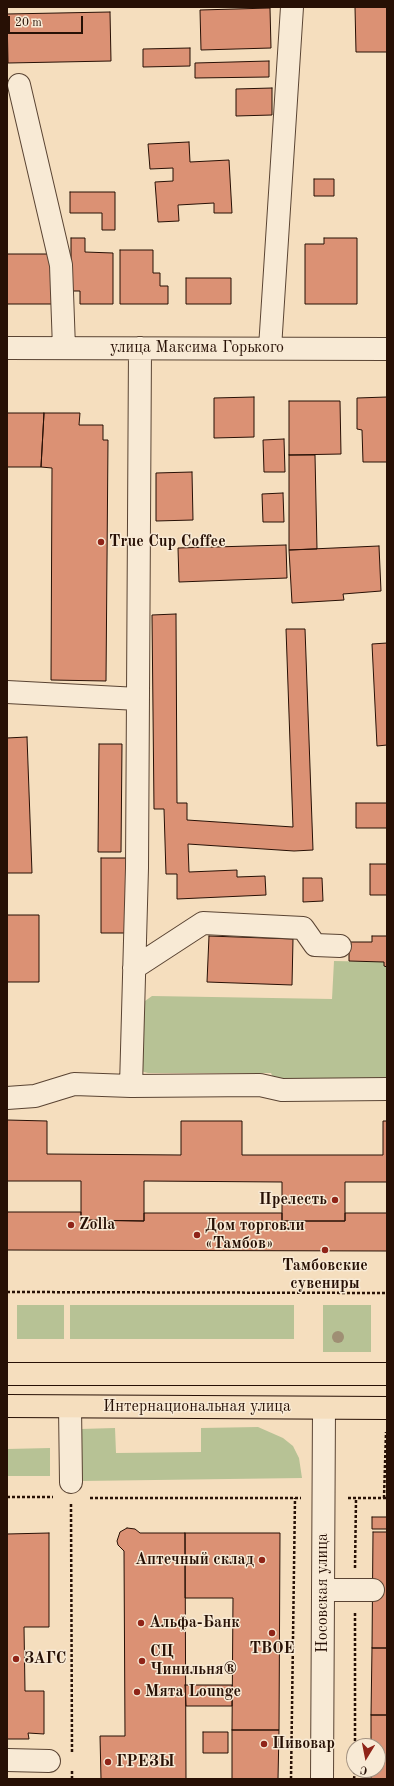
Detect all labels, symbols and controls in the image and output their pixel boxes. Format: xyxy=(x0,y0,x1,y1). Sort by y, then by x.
scale bar xyxy=(10,8,85,34)
text: 20 m xyxy=(15,17,42,29)
street label: улица Максима Горького xyxy=(110,338,284,358)
place label: True Cup Coffee xyxy=(109,532,226,552)
marker: True Cup Coffee xyxy=(96,537,106,547)
place label: Прелесть xyxy=(259,1190,327,1210)
marker: Прелесть xyxy=(330,1195,340,1205)
place label: Zolla xyxy=(79,1215,115,1235)
place label: Дом торговли «Тамбов» xyxy=(205,1216,305,1254)
marker: Zolla xyxy=(66,1220,76,1230)
marker: Дом торговли «Тамбов» xyxy=(192,1230,202,1240)
marker: Тамбовские сувениры xyxy=(320,1245,330,1255)
place label: Тамбовские сувениры xyxy=(282,1256,368,1294)
street label: Интернациональная улица xyxy=(103,1397,291,1417)
street label: Носовская улица xyxy=(313,1533,333,1653)
place label: Аптечный склад xyxy=(135,1550,254,1570)
marker: Аптечный склад xyxy=(257,1555,267,1565)
place label: Альфа-Банк xyxy=(149,1613,240,1633)
marker: Альфа-Банк xyxy=(136,1618,146,1628)
marker: ТВОЕ xyxy=(267,1628,277,1638)
place label: ТВОЕ xyxy=(249,1639,295,1659)
place label: СЦ Чинильня® xyxy=(150,1642,237,1680)
place label: ЗАГС xyxy=(24,1649,66,1669)
marker: ЗАГС xyxy=(11,1654,21,1664)
marker: СЦ Чинильня® xyxy=(137,1656,147,1666)
place label: Мята Lounge xyxy=(145,1682,241,1702)
marker: Мята Lounge xyxy=(132,1687,142,1697)
place label: Пивовар xyxy=(272,1734,335,1754)
north arrow xyxy=(346,1738,386,1778)
marker: Пивовар xyxy=(259,1739,269,1749)
place label: ГРЕЗЫ xyxy=(116,1752,175,1772)
marker: ГРЕЗЫ xyxy=(103,1757,113,1767)
text: С xyxy=(359,1763,369,1775)

